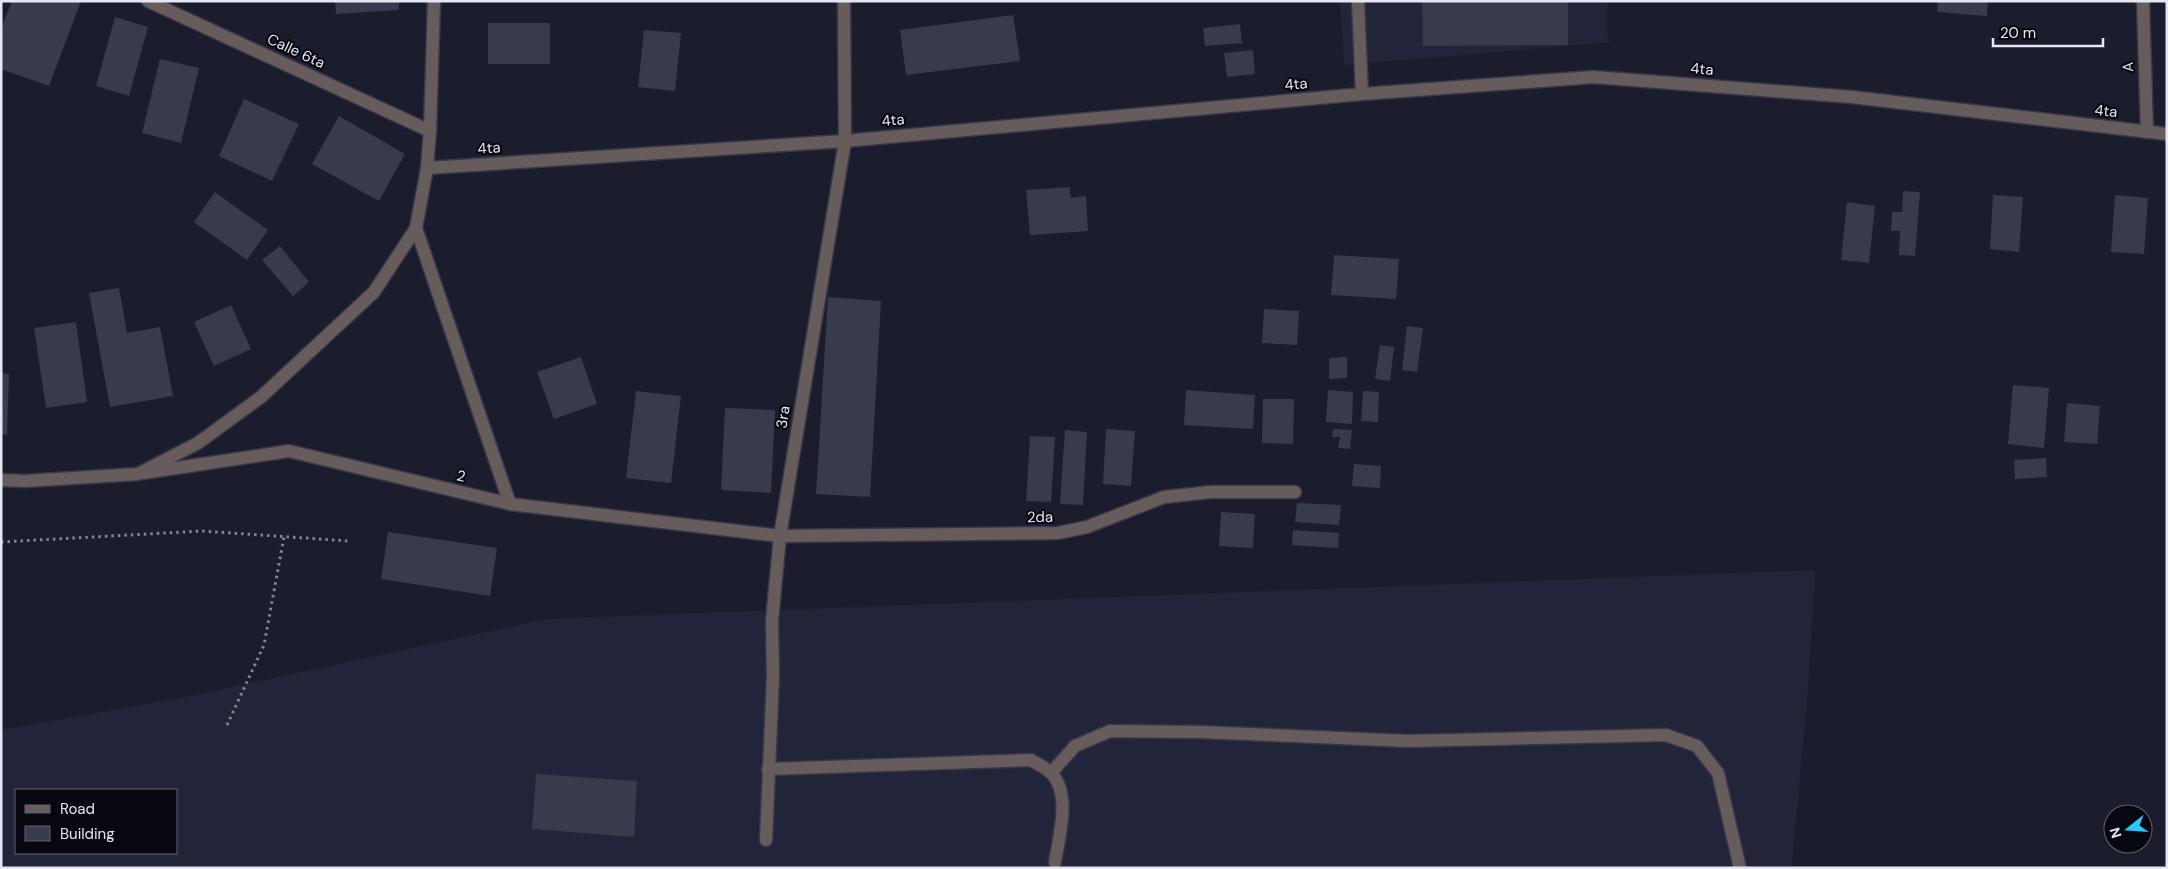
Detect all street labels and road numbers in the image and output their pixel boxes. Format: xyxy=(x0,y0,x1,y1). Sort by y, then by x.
street label: Calle 6ta xyxy=(264,29,328,73)
street label: 4ta xyxy=(1690,58,1714,80)
street label: A xyxy=(2118,62,2138,72)
street label: 4ta xyxy=(1284,73,1308,95)
street label: 4ta xyxy=(2093,100,2119,122)
street label: 4ta xyxy=(881,109,905,131)
street label: 4ta xyxy=(477,137,501,159)
street label: 3ra xyxy=(771,404,795,430)
street label: 2 xyxy=(455,465,467,487)
street label: 2da xyxy=(1027,507,1053,527)

